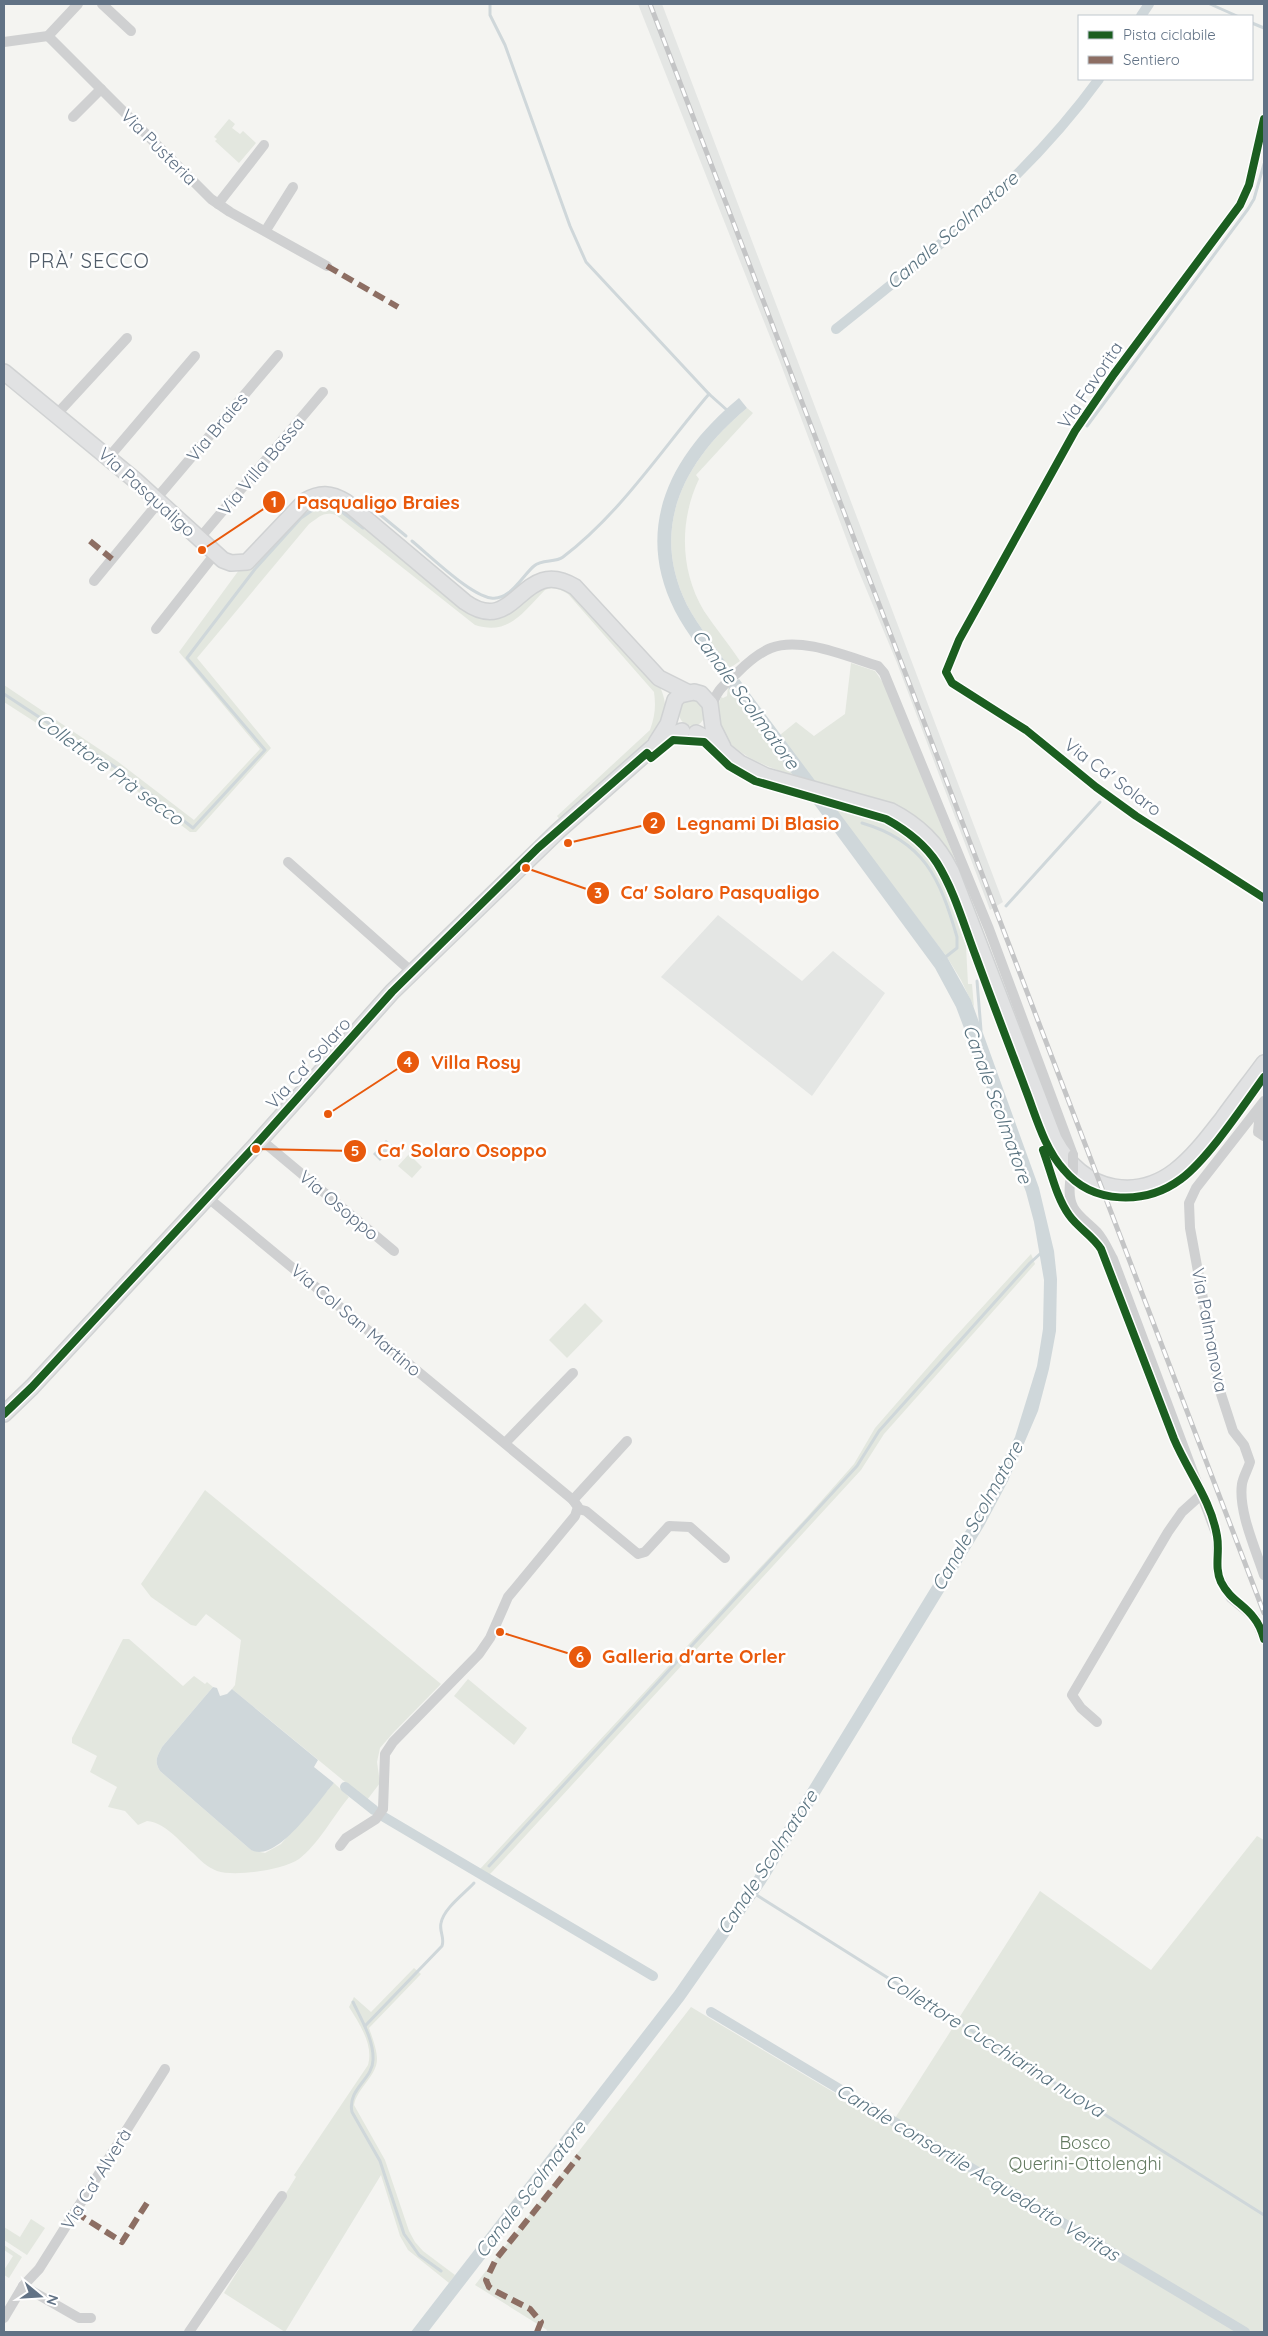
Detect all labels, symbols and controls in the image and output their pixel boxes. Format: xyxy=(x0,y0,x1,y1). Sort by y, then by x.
legend xyxy=(1078,15,1253,80)
text: Pista ciclabile xyxy=(1123,25,1216,44)
text: Sentiero xyxy=(1123,50,1180,69)
street label: Via Pusteria xyxy=(116,104,202,190)
water label: Canale Scolmatore xyxy=(881,165,1024,294)
district label: PRÀ' SECCO xyxy=(28,248,150,273)
street label: Via Favorita xyxy=(1052,337,1128,433)
street label: Via Braies xyxy=(181,388,253,466)
street label: Via Villa Bassa xyxy=(213,412,309,520)
street label: Via Pasqualigo xyxy=(93,442,201,542)
callout: Pasqualigo Braies xyxy=(262,485,470,519)
text: Pasqualigo Braies xyxy=(296,490,460,514)
text: 1 xyxy=(271,492,277,511)
water label: Canale Scolmatore xyxy=(687,624,806,775)
water label: Collettore Prà secco xyxy=(32,708,190,831)
street label: Via Ca' Solaro xyxy=(1060,733,1166,821)
callout: Legnami Di Blasio xyxy=(642,806,850,840)
text: Legnami Di Blasio xyxy=(677,811,840,835)
text: 2 xyxy=(650,813,658,832)
callout: Ca' Solaro Pasqualigo xyxy=(586,876,830,910)
text: Ca' Solaro Pasqualigo xyxy=(620,880,820,904)
text: 3 xyxy=(594,883,602,902)
street label: Via Ca' Solaro xyxy=(261,1012,355,1114)
water label: Canale Scolmatore xyxy=(958,1021,1038,1188)
callout: Villa Rosy xyxy=(396,1045,531,1079)
text: Villa Rosy xyxy=(431,1050,521,1074)
text: 4 xyxy=(404,1052,413,1071)
callout: Ca' Solaro Osoppo xyxy=(343,1134,557,1168)
text: Ca' Solaro Osoppo xyxy=(377,1138,547,1162)
text: 5 xyxy=(351,1141,359,1160)
street label: Via Osoppo xyxy=(294,1165,384,1245)
street label: Via Col San Martino xyxy=(286,1259,426,1381)
street label: Via Palmanova xyxy=(1187,1266,1233,1394)
water label: Canale Scolmatore xyxy=(926,1436,1029,1595)
callout: Galleria d'arte Orler xyxy=(567,1640,796,1674)
text: Galleria d'arte Orler xyxy=(602,1644,786,1668)
text: 6 xyxy=(576,1647,584,1666)
water label: Canale Scolmatore xyxy=(711,1784,823,1939)
water label: Collettore Cucchiarina nuova xyxy=(881,1968,1110,2123)
water label: Canale consortile Acquedotto Veritas xyxy=(832,2078,1125,2267)
water label: Canale Scolmatore xyxy=(469,2115,592,2262)
street label: Via Ca' Alverà xyxy=(56,2124,136,2234)
park label: Bosco Querini-Ottolenghi xyxy=(1008,2131,1162,2175)
north arrow xyxy=(15,2271,65,2321)
text: N xyxy=(42,2292,63,2308)

